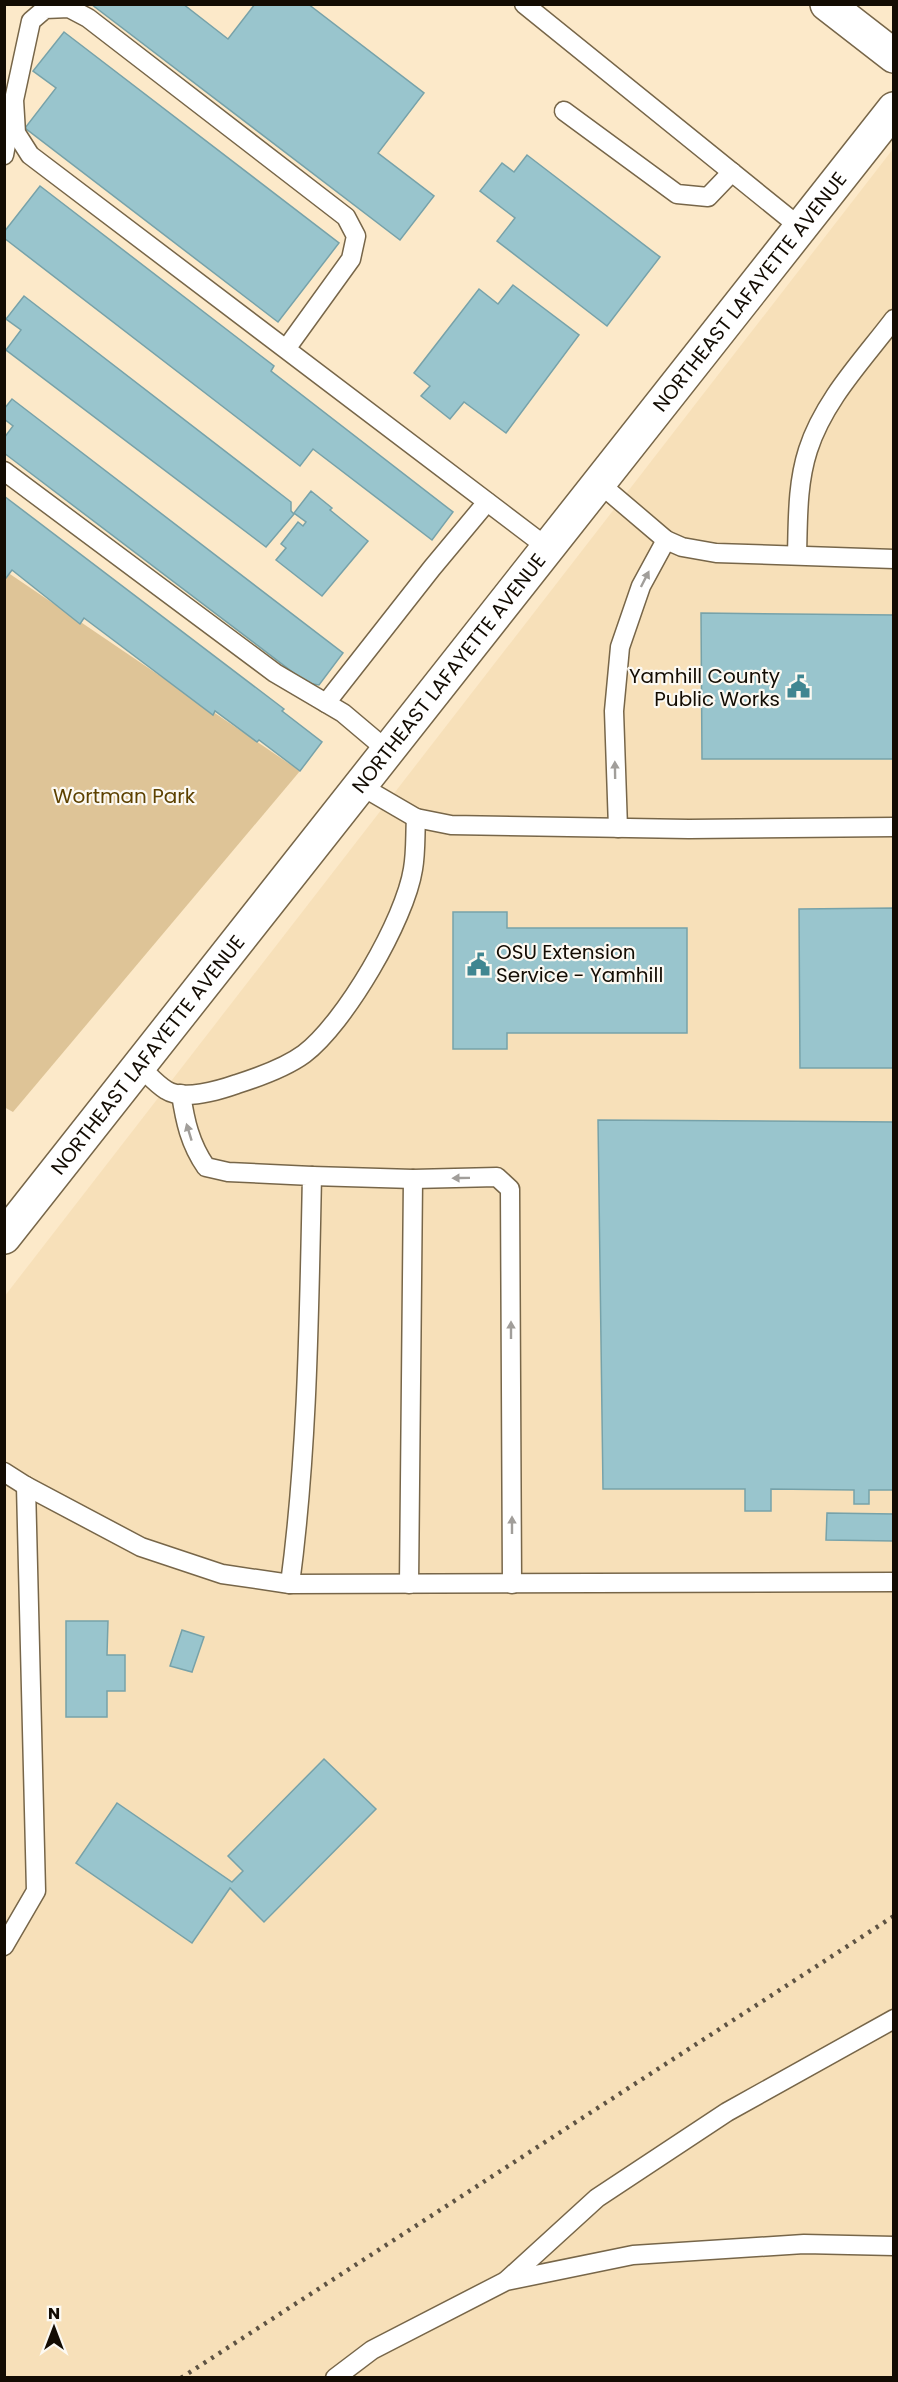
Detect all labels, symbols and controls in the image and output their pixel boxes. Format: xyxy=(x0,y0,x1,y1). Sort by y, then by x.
street label: NORTHEAST LAFAYETTE AVENUE xyxy=(646,166,853,418)
street label: NORTHEAST LAFAYETTE AVENUE xyxy=(345,548,552,799)
one-way arrow xyxy=(640,571,650,588)
place label: Yamhill County Public Works xyxy=(629,662,780,713)
public building icon: Yamhill County Public Works xyxy=(785,674,811,700)
one-way arrow xyxy=(610,760,619,779)
park label: Wortman Park xyxy=(53,782,196,810)
street label: NORTHEAST LAFAYETTE AVENUE xyxy=(44,929,251,1181)
place label: OSU Extension Service - Yamhill xyxy=(496,938,663,989)
public building icon: OSU Extension Service - Yamhill xyxy=(465,951,491,977)
one-way arrow xyxy=(184,1123,193,1141)
one-way arrow xyxy=(451,1173,470,1183)
one-way arrow xyxy=(506,1321,516,1340)
one-way arrow xyxy=(507,1516,517,1535)
north arrow xyxy=(24,2298,84,2358)
text: N xyxy=(48,2302,60,2325)

